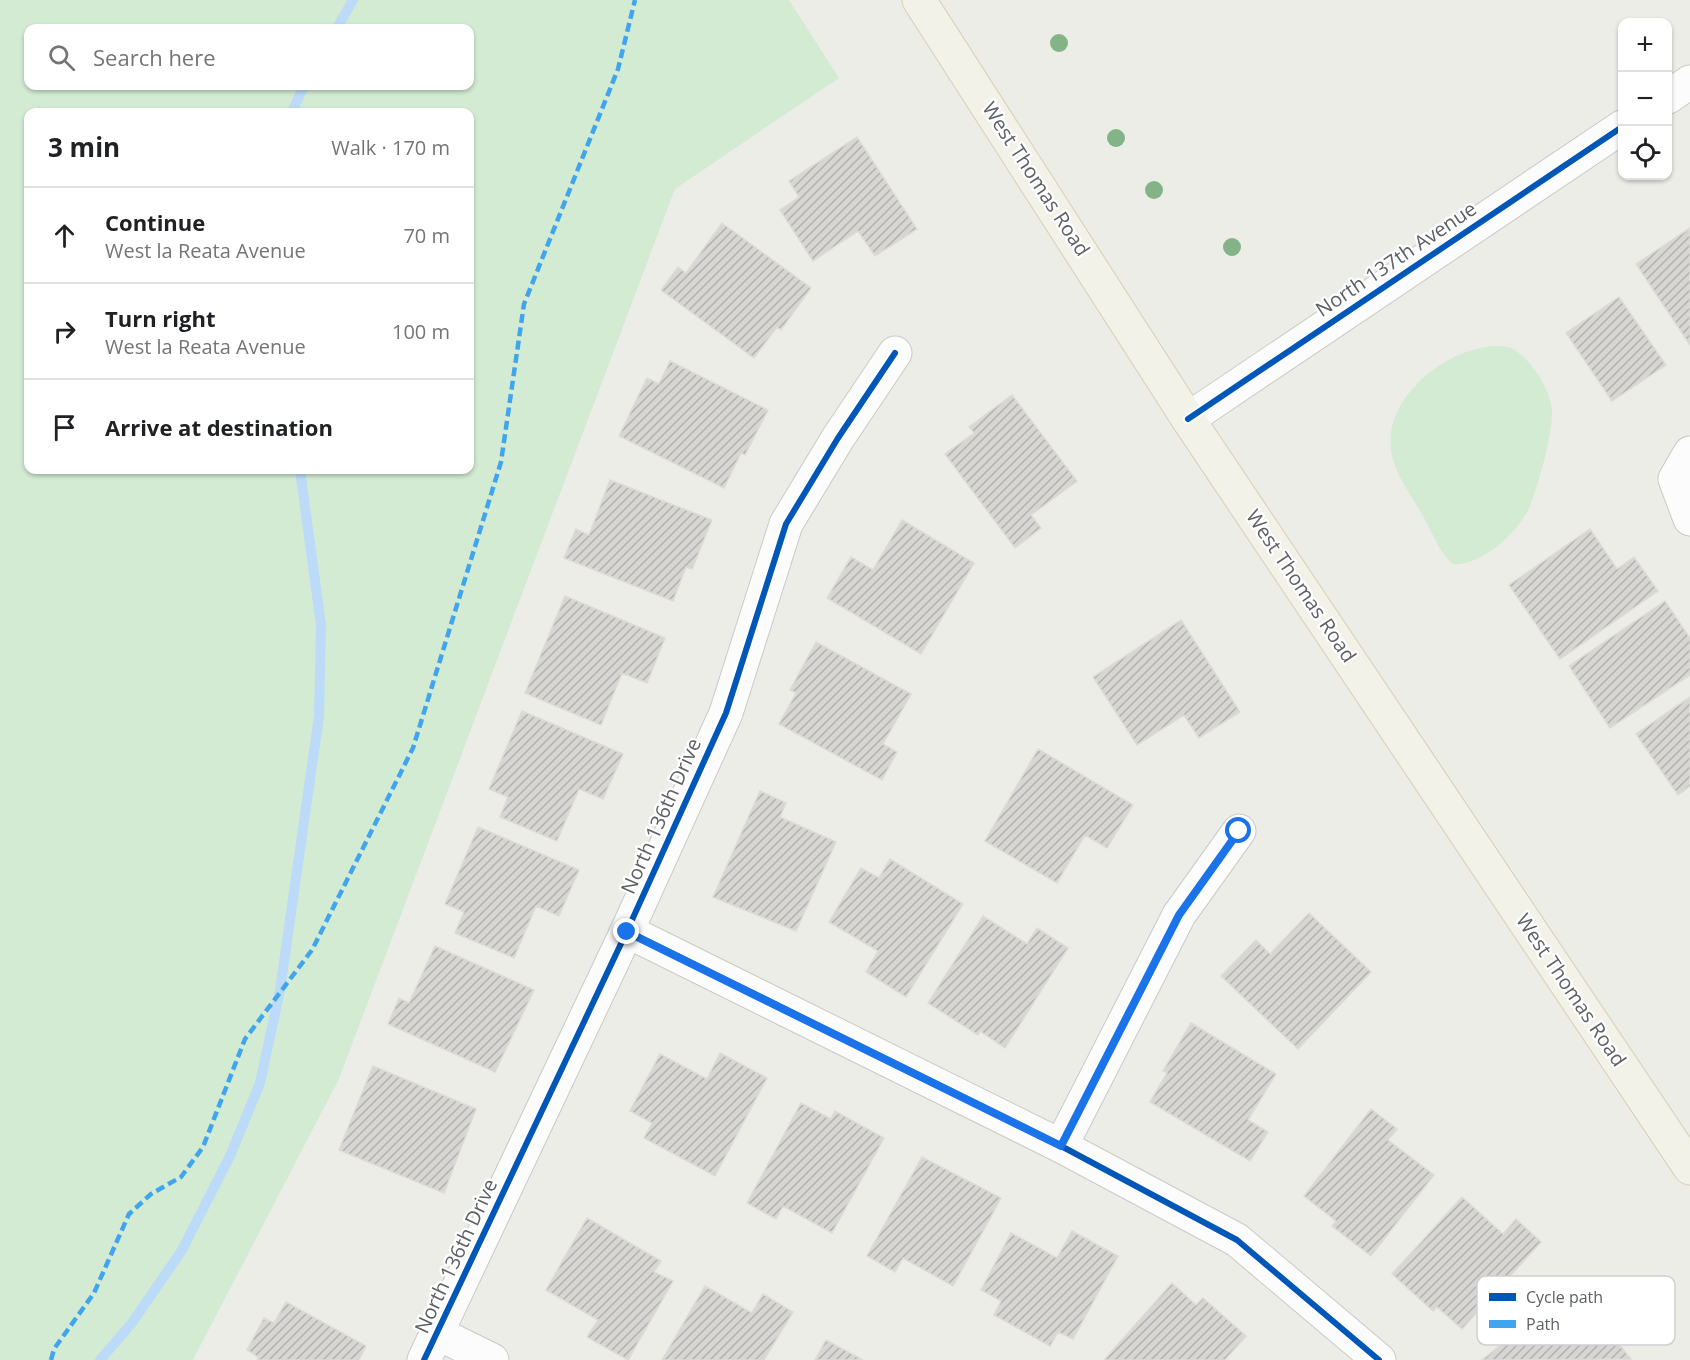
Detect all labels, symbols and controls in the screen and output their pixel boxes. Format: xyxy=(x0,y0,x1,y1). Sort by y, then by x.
map controls xyxy=(1618,18,1672,180)
button: + xyxy=(1618,18,1672,72)
search box xyxy=(24,24,474,90)
icon: search xyxy=(45,41,78,74)
text: Search here xyxy=(93,42,216,72)
button: − xyxy=(1618,72,1672,126)
street label: West Thomas Road xyxy=(976,96,1096,261)
button: locate xyxy=(1618,126,1672,180)
text: 3 min xyxy=(48,129,120,165)
text: Walk · 170 m xyxy=(331,134,450,161)
street label: North 137th Avenue xyxy=(1310,195,1481,322)
text: Continue xyxy=(105,207,205,237)
icon: ahead xyxy=(48,219,81,252)
text: 70 m xyxy=(403,222,450,249)
text: West la Reata Avenue xyxy=(105,237,306,264)
text: Turn right xyxy=(105,303,216,333)
icon: right xyxy=(48,315,81,348)
text: 100 m xyxy=(392,318,450,345)
text: West la Reata Avenue xyxy=(105,333,306,360)
icon: arrive xyxy=(48,411,81,444)
text: Arrive at destination xyxy=(105,412,333,442)
street label: West Thomas Road xyxy=(1240,504,1363,667)
street label: North 136th Drive xyxy=(614,734,707,898)
route start xyxy=(1225,817,1251,843)
street label: West Thomas Road xyxy=(1510,908,1633,1071)
route end xyxy=(613,918,639,944)
street label: North 136th Drive xyxy=(408,1174,503,1337)
legend xyxy=(1477,1276,1675,1345)
text: Cycle path xyxy=(1526,1286,1603,1308)
text: Path xyxy=(1526,1313,1560,1335)

